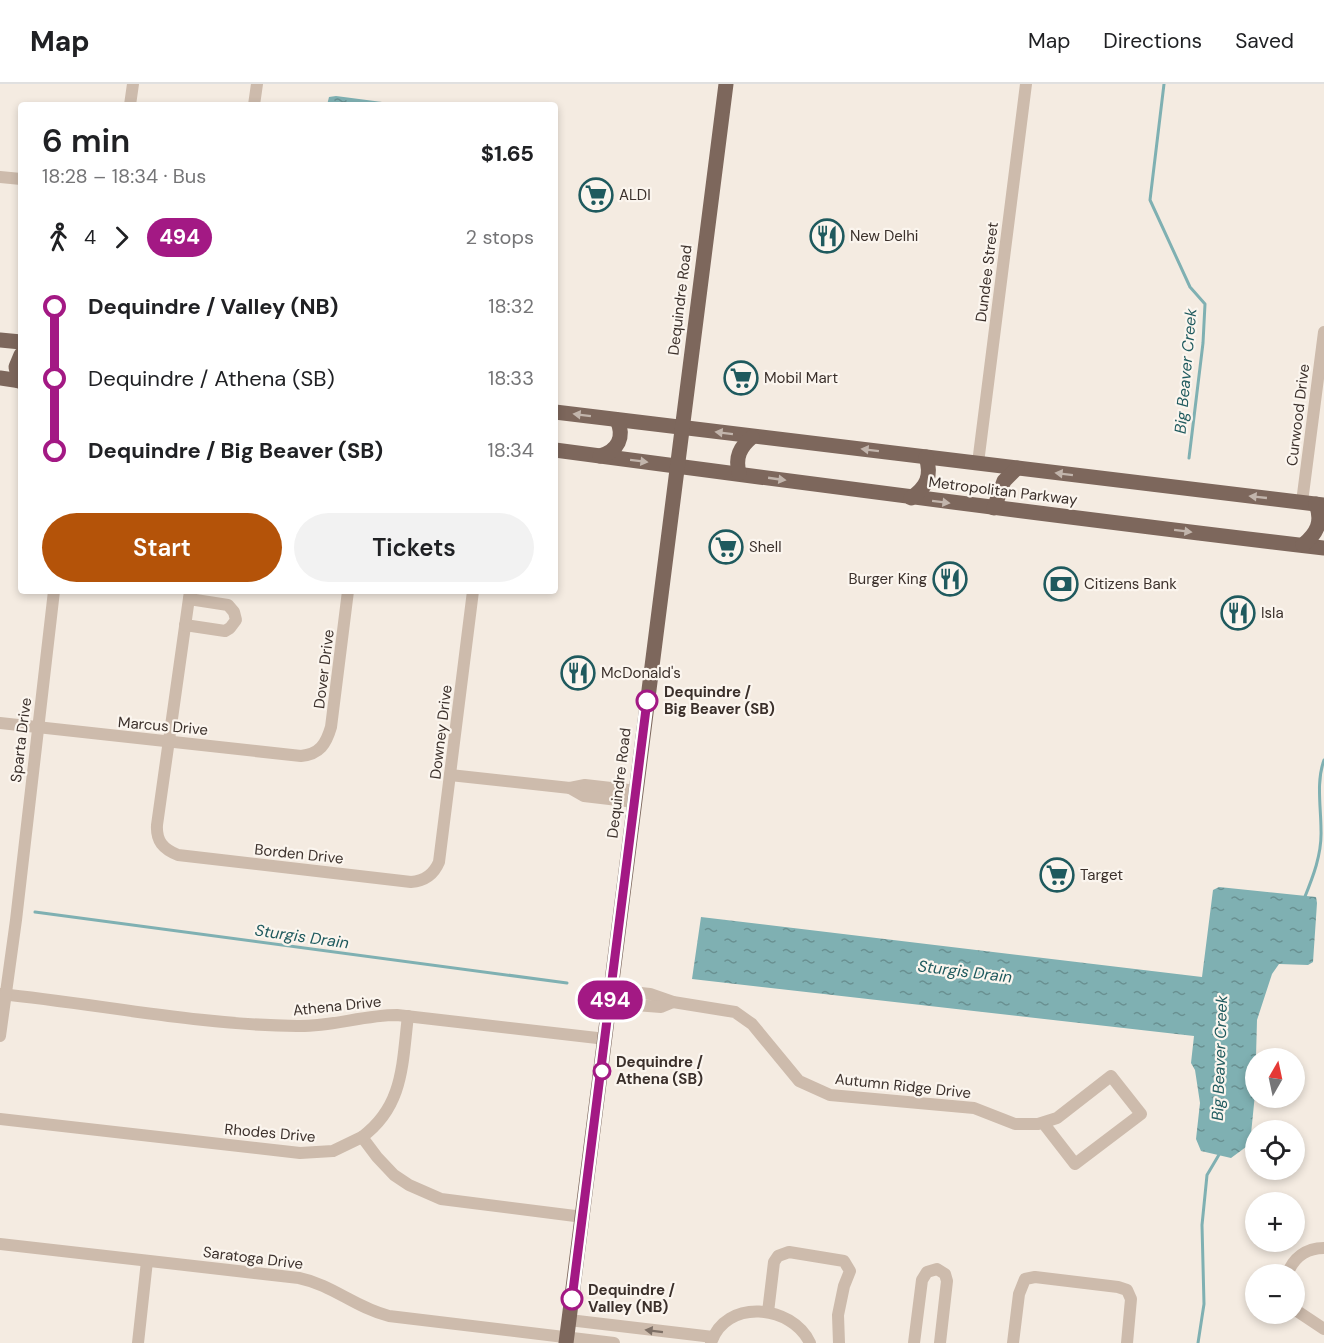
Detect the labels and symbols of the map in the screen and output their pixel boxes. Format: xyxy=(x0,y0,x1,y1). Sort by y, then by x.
supermarket icon: ALDI xyxy=(578,177,614,213)
place label: ALDI xyxy=(619,185,651,205)
restaurant icon: New Delhi xyxy=(809,218,845,254)
street label: Dundee Street xyxy=(971,221,1003,323)
place label: New Delhi xyxy=(850,226,918,246)
street label: Dequindre Road xyxy=(663,244,697,356)
water label: Big Beaver Creek xyxy=(1170,307,1202,435)
supermarket icon: Mobil Mart xyxy=(723,360,759,396)
street label: Curwood Drive xyxy=(1282,363,1314,467)
place label: Mobil Mart xyxy=(764,368,838,388)
one-way arrow xyxy=(573,410,592,420)
one-way arrow xyxy=(715,429,734,438)
one-way arrow xyxy=(861,446,880,455)
one-way arrow xyxy=(629,456,648,466)
one-way arrow xyxy=(1054,469,1073,478)
street label: Metropolitan Parkway xyxy=(927,472,1079,510)
one-way arrow xyxy=(768,474,787,483)
one-way arrow xyxy=(1248,492,1267,501)
one-way arrow xyxy=(931,497,950,506)
one-way arrow xyxy=(1173,526,1192,536)
supermarket icon: Shell xyxy=(708,529,744,565)
place label: Shell xyxy=(749,537,782,557)
restaurant icon: Burger King xyxy=(932,561,968,597)
bank icon: Citizens Bank xyxy=(1043,566,1079,602)
place label: Burger King xyxy=(849,569,927,589)
place label: Citizens Bank xyxy=(1084,574,1177,594)
restaurant icon: Isla xyxy=(1220,595,1256,631)
place label: Isla xyxy=(1261,603,1284,623)
street label: Dover Drive xyxy=(309,628,339,710)
restaurant icon: McDonald's xyxy=(560,655,596,691)
place label: McDonald's xyxy=(601,663,681,683)
place label: Dequindre / Big Beaver (SB) xyxy=(664,682,775,719)
street label: Downey Drive xyxy=(425,684,457,780)
marker: Dequindre / Big Beaver (SB) xyxy=(636,690,658,712)
street label: Sparta Drive xyxy=(6,696,36,784)
street label: Marcus Drive xyxy=(117,712,209,740)
street label: Dequindre Road xyxy=(602,727,636,839)
street label: Borden Drive xyxy=(254,839,344,869)
supermarket icon: Target xyxy=(1039,857,1075,893)
place label: Target xyxy=(1080,865,1123,885)
water label: Sturgis Drain xyxy=(254,919,350,953)
water label: Sturgis Drain xyxy=(917,955,1013,988)
line badge: 494 xyxy=(576,980,644,1020)
street label: Athena Drive xyxy=(292,991,382,1021)
water label: Big Beaver Creek xyxy=(1207,994,1232,1121)
north arrow xyxy=(1245,1048,1305,1108)
place label: Dequindre / Athena (SB) xyxy=(616,1052,703,1089)
marker: Dequindre / Athena (SB) xyxy=(593,1062,611,1080)
street label: Autumn Ridge Drive xyxy=(834,1069,972,1103)
street label: Rhodes Drive xyxy=(224,1119,316,1147)
street label: Saratoga Drive xyxy=(202,1242,304,1274)
place label: Dequindre / Valley (NB) xyxy=(588,1280,675,1317)
marker: Dequindre / Valley (NB) xyxy=(561,1288,583,1310)
one-way arrow xyxy=(645,1326,664,1336)

